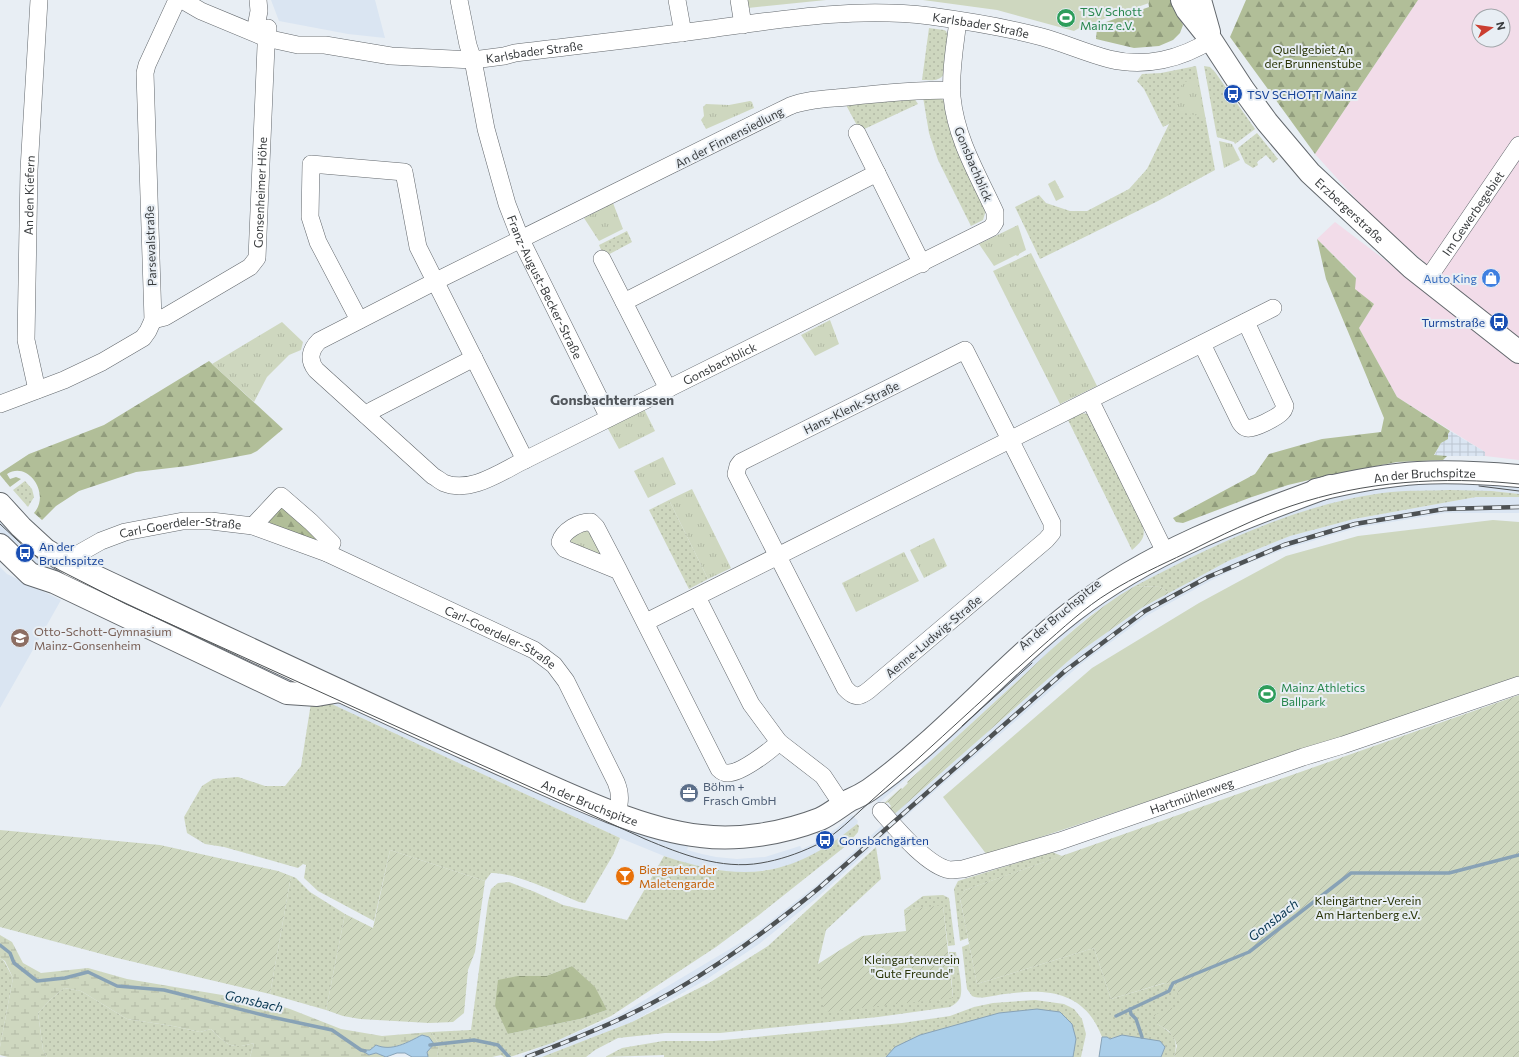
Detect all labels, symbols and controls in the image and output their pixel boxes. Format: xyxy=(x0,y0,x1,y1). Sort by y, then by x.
place label: TSV Schott Mainz e.V. xyxy=(1080,4,1142,32)
sports icon: TSV Schott Mainz e.V. xyxy=(1055,7,1077,29)
north arrow xyxy=(1471,8,1511,48)
street label: Karlsbader Straße xyxy=(932,9,1031,40)
text: N xyxy=(1494,20,1508,31)
street label: Karlsbader Straße xyxy=(485,38,584,65)
park label: Quellgebiet An der Brunnenstube xyxy=(1264,42,1362,70)
bus stop icon: TSV SCHOTT Mainz xyxy=(1222,83,1244,105)
place label: TSV SCHOTT Mainz xyxy=(1247,87,1357,101)
street label: An der Finnensiedlung xyxy=(673,103,786,170)
street label: Gonsbachblick xyxy=(952,124,996,204)
street label: Gonsenheimer Höhe xyxy=(250,137,269,248)
street label: An den Kiefern xyxy=(21,155,37,235)
street label: Im Gewerbegebiet xyxy=(1439,168,1506,258)
street label: Erzbergerstraße xyxy=(1313,175,1387,245)
street label: Parsevalstraße xyxy=(142,206,158,286)
street label: Franz-August-Becker-Straße xyxy=(505,213,586,361)
shop icon: Auto King xyxy=(1480,267,1502,289)
place label: Auto King xyxy=(1423,271,1477,285)
bus stop icon: Turmstraße xyxy=(1488,311,1510,333)
place label: Turmstraße xyxy=(1421,315,1485,329)
street label: Gonsbachblick xyxy=(680,339,759,387)
street label: Hans-Klenk-Straße xyxy=(801,378,901,436)
district label: Gonsbachterrassen xyxy=(550,391,674,408)
street label: An der Bruchspitze xyxy=(1372,465,1476,485)
street label: Carl-Goerdeler-Straße xyxy=(117,514,242,541)
place label: An der Bruchspitze xyxy=(39,539,104,567)
bus stop icon: An der Bruchspitze xyxy=(14,542,36,564)
street label: An der Bruchspitze xyxy=(1015,576,1103,652)
street label: Aenne-Ludwig-Straße xyxy=(882,592,984,680)
street label: Carl-Goerdeler-Straße xyxy=(443,602,559,671)
place label: Otto-Schott-Gymnasium Mainz-Gonsenheim xyxy=(34,624,172,652)
school or university icon: Otto-Schott-Gymnasium Mainz-Gonsenheim xyxy=(9,627,31,649)
place label: Mainz Athletics Ballpark xyxy=(1281,680,1365,708)
sports icon: Mainz Athletics Ballpark xyxy=(1256,683,1278,705)
street label: Hartmühlenweg xyxy=(1148,775,1235,817)
street label: An der Bruchspitze xyxy=(539,777,640,828)
place label: Böhm + Frasch GmbH xyxy=(703,779,777,807)
office icon: Böhm + Frasch GmbH xyxy=(678,782,700,804)
bus stop icon: Gonsbachgärten xyxy=(814,829,836,851)
place label: Gonsbachgärten xyxy=(839,833,929,847)
place label: Biergarten der Maletengarde xyxy=(639,862,717,890)
bar icon: Biergarten der Maletengarde xyxy=(614,865,636,887)
park label: Kleingärtner-Verein Am Hartenberg e.V. xyxy=(1315,893,1421,921)
water label: Gonsbach xyxy=(1245,896,1301,944)
park label: Kleingartenverein "Gute Freunde" xyxy=(864,952,960,980)
water label: Gonsbach xyxy=(223,987,285,1015)

